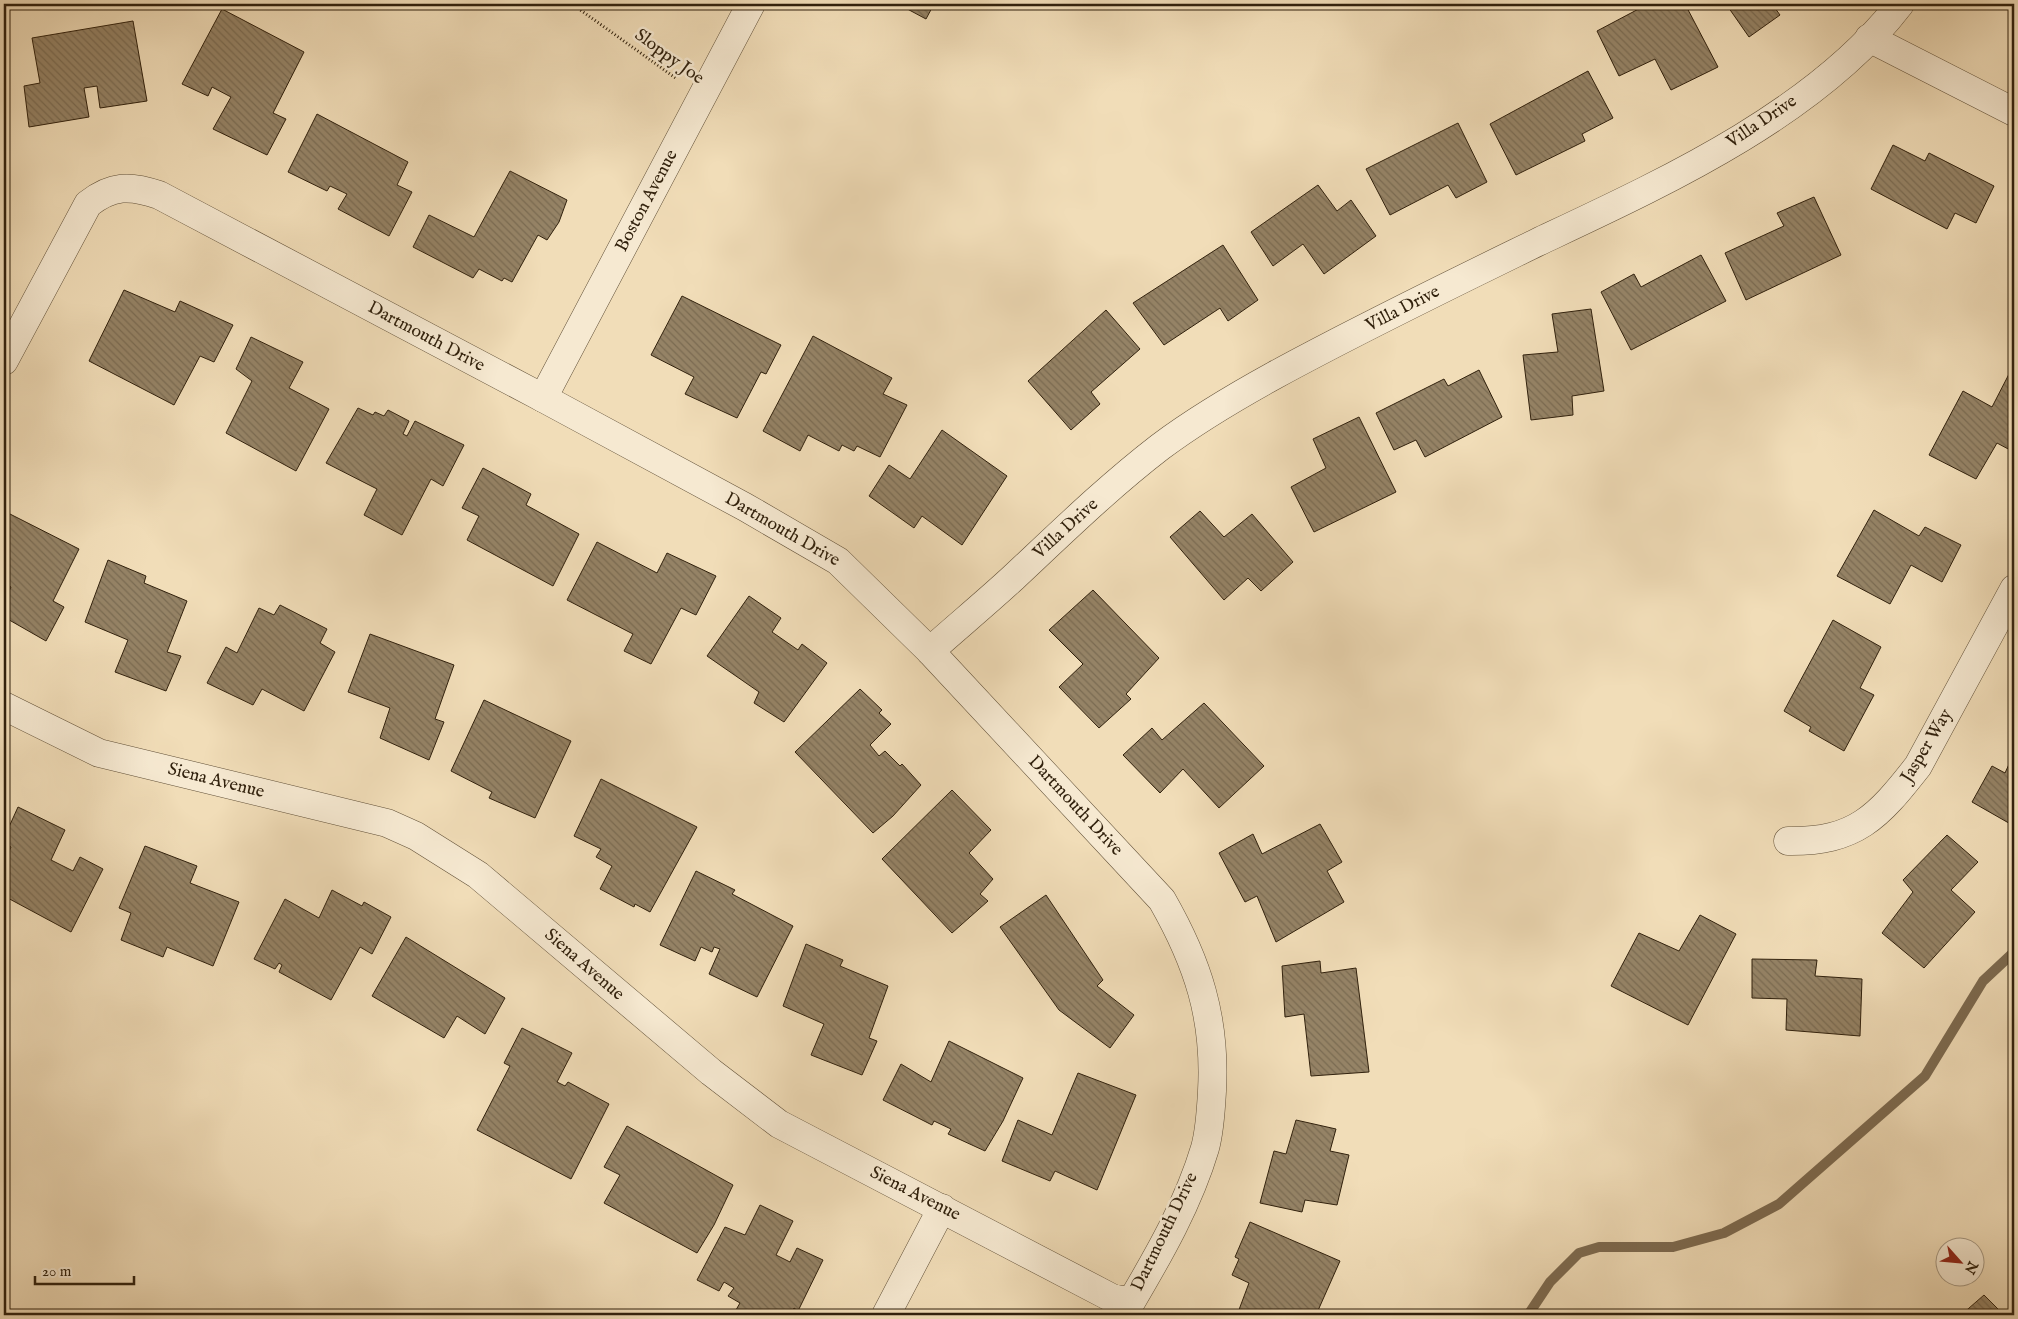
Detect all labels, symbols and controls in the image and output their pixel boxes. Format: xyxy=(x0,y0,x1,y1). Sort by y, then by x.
street label: Sloppy Joe xyxy=(630,24,708,90)
street label: Villa Drive xyxy=(1722,90,1802,154)
street label: Boston Avenue xyxy=(611,146,683,256)
street label: Villa Drive xyxy=(1361,281,1444,338)
street label: Dartmouth Drive xyxy=(363,296,489,378)
street label: Dartmouth Drive xyxy=(720,488,844,572)
street label: Villa Drive xyxy=(1028,494,1103,565)
street label: Jasper Way xyxy=(1895,705,1958,789)
street label: Dartmouth Drive xyxy=(1022,751,1128,861)
street label: Siena Avenue xyxy=(165,758,267,804)
street label: Siena Avenue xyxy=(539,924,629,1006)
street label: Siena Avenue xyxy=(866,1161,964,1227)
street label: Dartmouth Drive xyxy=(1126,1169,1204,1295)
north arrow xyxy=(1936,1236,1986,1286)
scale bar xyxy=(35,1254,134,1286)
text: N xyxy=(1960,1257,1982,1277)
text: 20 m xyxy=(42,1262,72,1281)

